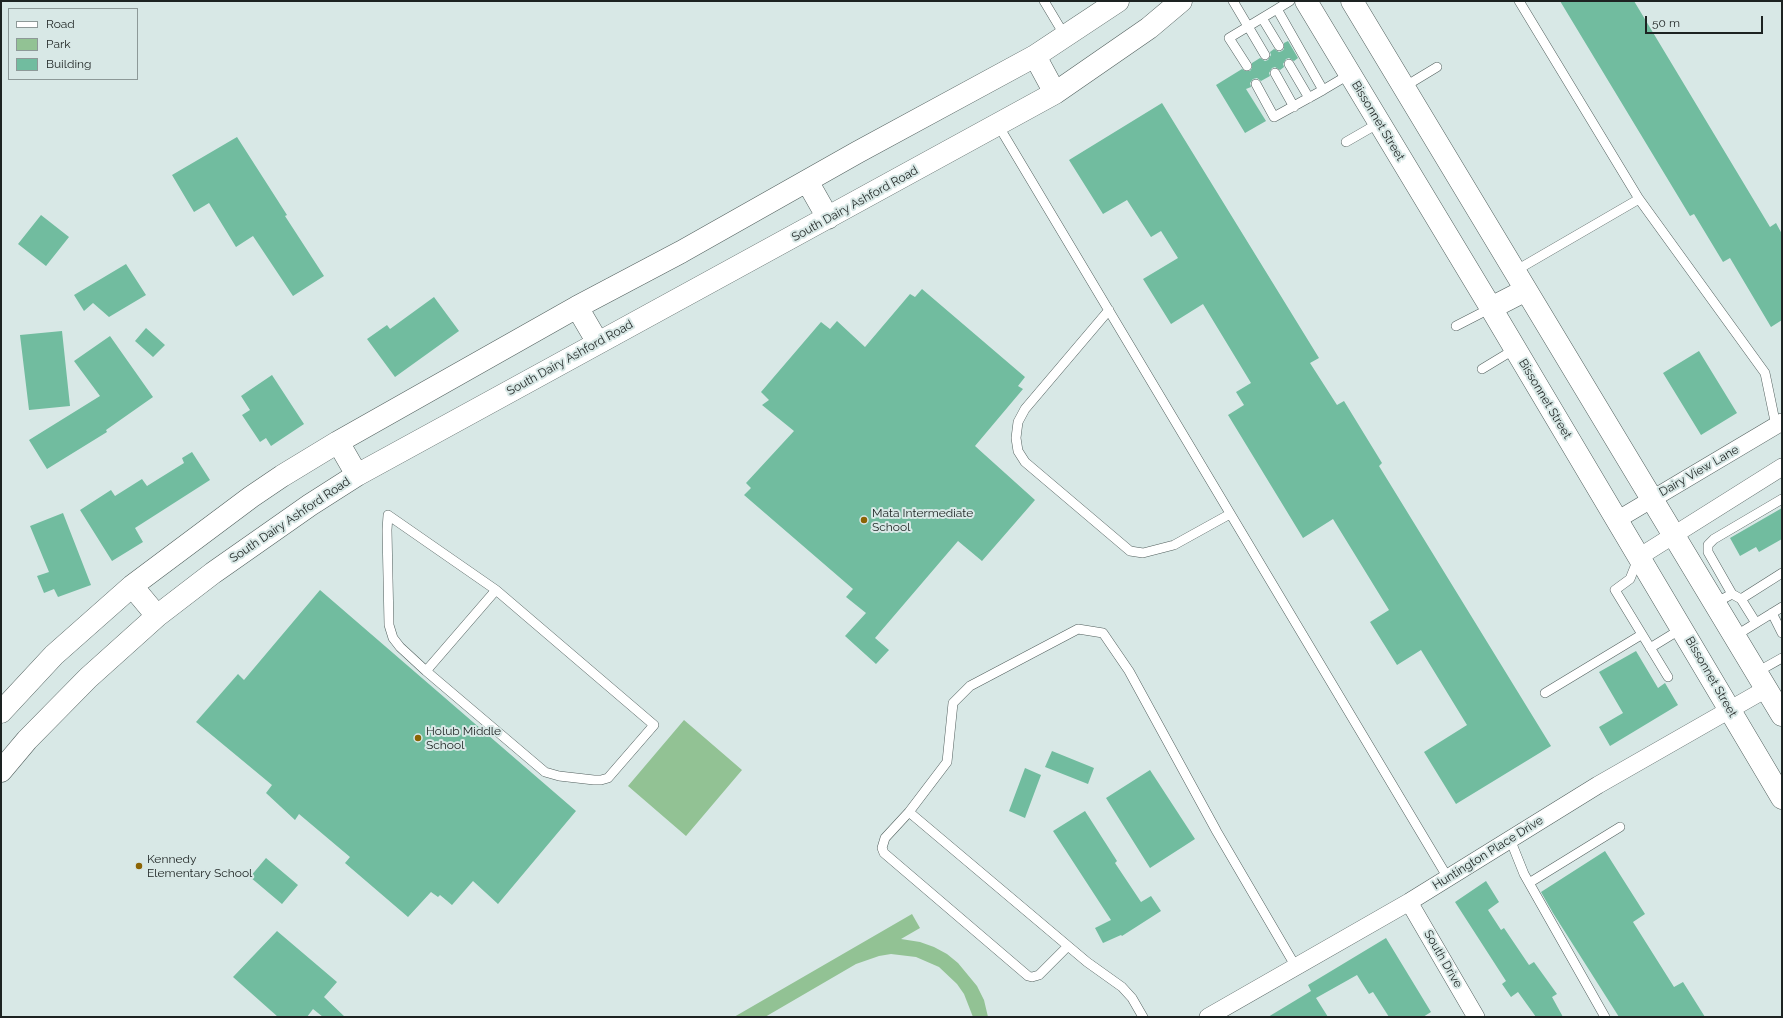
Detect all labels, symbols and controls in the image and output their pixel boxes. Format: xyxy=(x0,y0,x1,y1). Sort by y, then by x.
legend xyxy=(8,8,138,80)
scale bar xyxy=(1647,8,1765,34)
text: 50 m xyxy=(1652,16,1680,30)
text: Road xyxy=(46,17,75,31)
text: Park xyxy=(46,37,71,51)
text: Building xyxy=(46,57,92,71)
street label: Bissonnet Street xyxy=(1348,78,1408,164)
street label: South Dairy Ashford Road xyxy=(789,163,921,245)
street label: South Dairy Ashford Road xyxy=(504,317,636,399)
street label: Bissonnet Street xyxy=(1515,356,1575,442)
street label: Dairy View Lane xyxy=(1657,442,1741,500)
street label: South Dairy Ashford Road xyxy=(227,474,353,566)
place label: Mata Intermediate School xyxy=(872,506,973,534)
marker: Mata Intermediate School xyxy=(859,515,869,525)
street label: Bissonnet Street xyxy=(1682,634,1740,720)
place label: Holub Middle School xyxy=(426,724,501,752)
marker: Holub Middle School xyxy=(413,733,423,743)
street label: Huntington Place Drive xyxy=(1430,813,1546,893)
place label: Kennedy Elementary School xyxy=(147,852,252,880)
marker: Kennedy Elementary School xyxy=(134,861,144,871)
street label: South Drive xyxy=(1421,928,1465,990)

